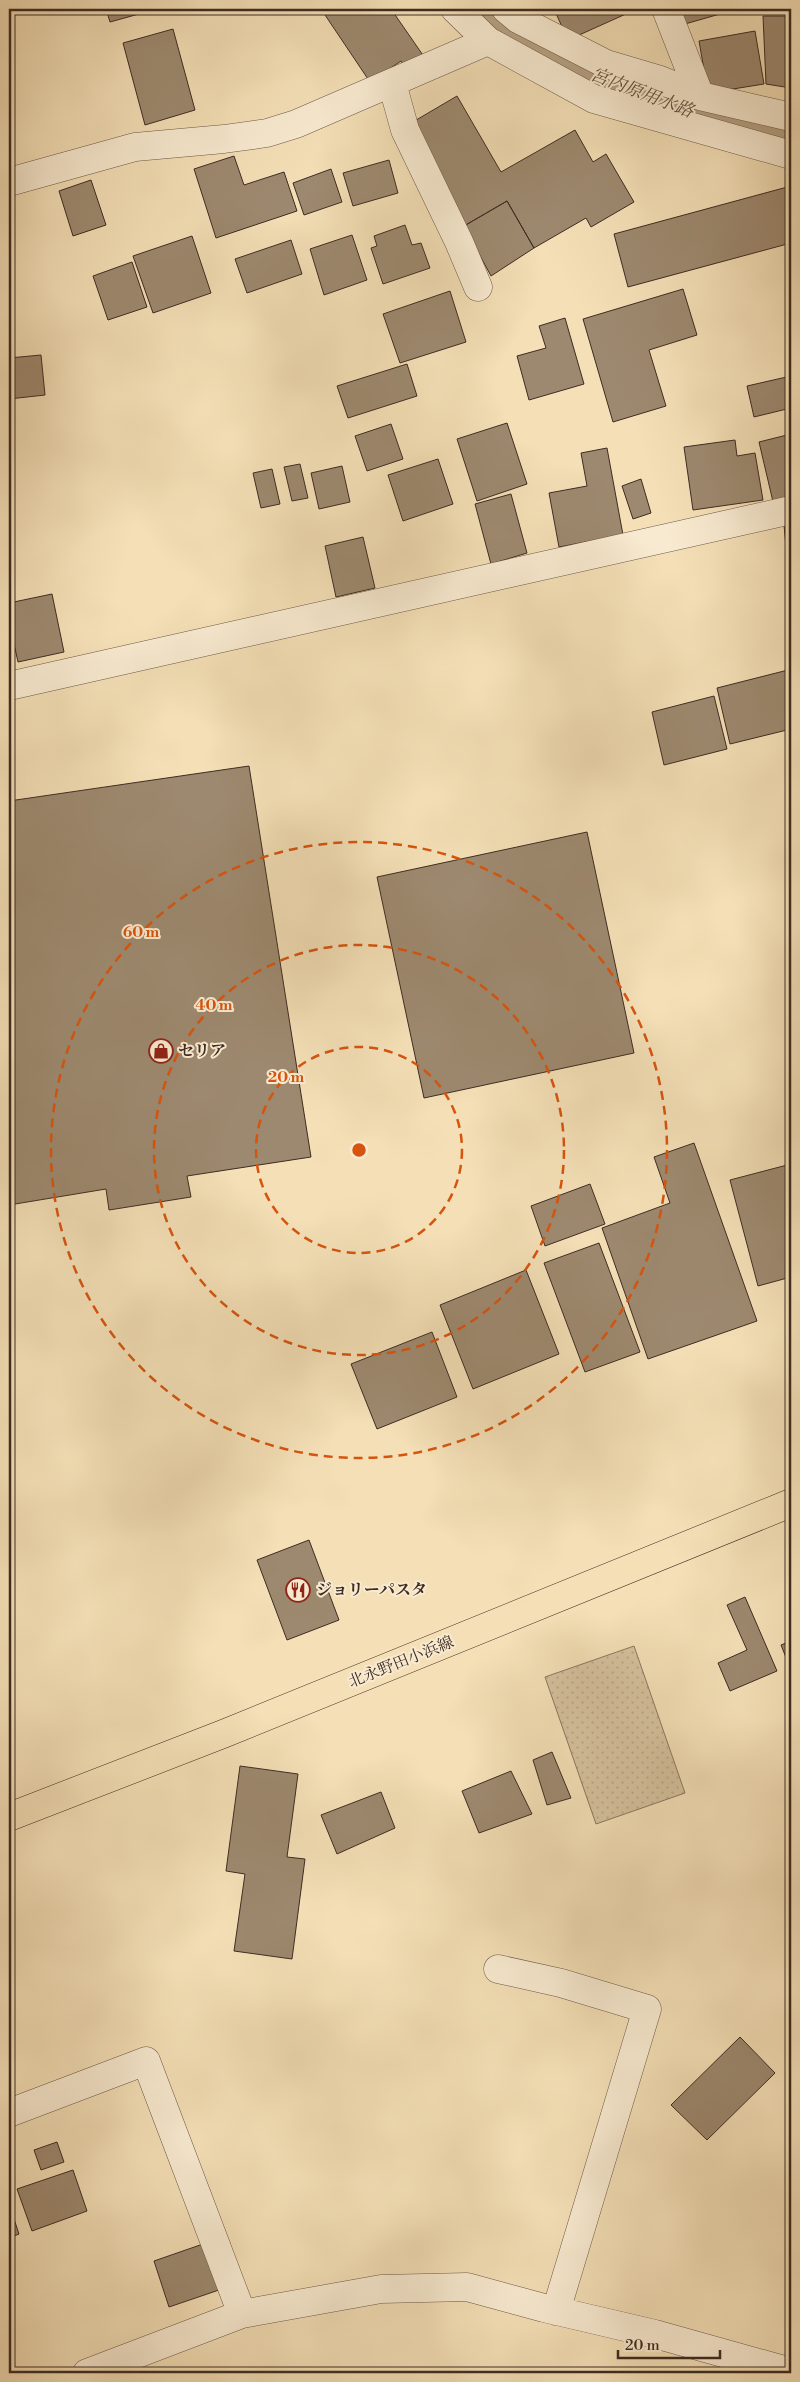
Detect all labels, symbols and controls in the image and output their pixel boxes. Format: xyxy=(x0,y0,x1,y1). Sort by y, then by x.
water label: 宮内原用水路 xyxy=(587,63,698,124)
text: 60 m xyxy=(123,923,160,942)
text: 40 m xyxy=(195,996,233,1015)
shop icon: セリア xyxy=(148,1038,174,1064)
place label: セリア xyxy=(178,1041,226,1061)
text: 20 m xyxy=(268,1068,305,1087)
centre of rings xyxy=(350,1141,368,1159)
restaurant icon: ジョリーパスタ xyxy=(285,1577,311,1603)
place label: ジョリーパスタ xyxy=(316,1580,427,1600)
street label: 北永野田小浜線 xyxy=(345,1632,457,1692)
scale bar xyxy=(618,2327,720,2359)
text: 20 m xyxy=(625,2336,660,2355)

